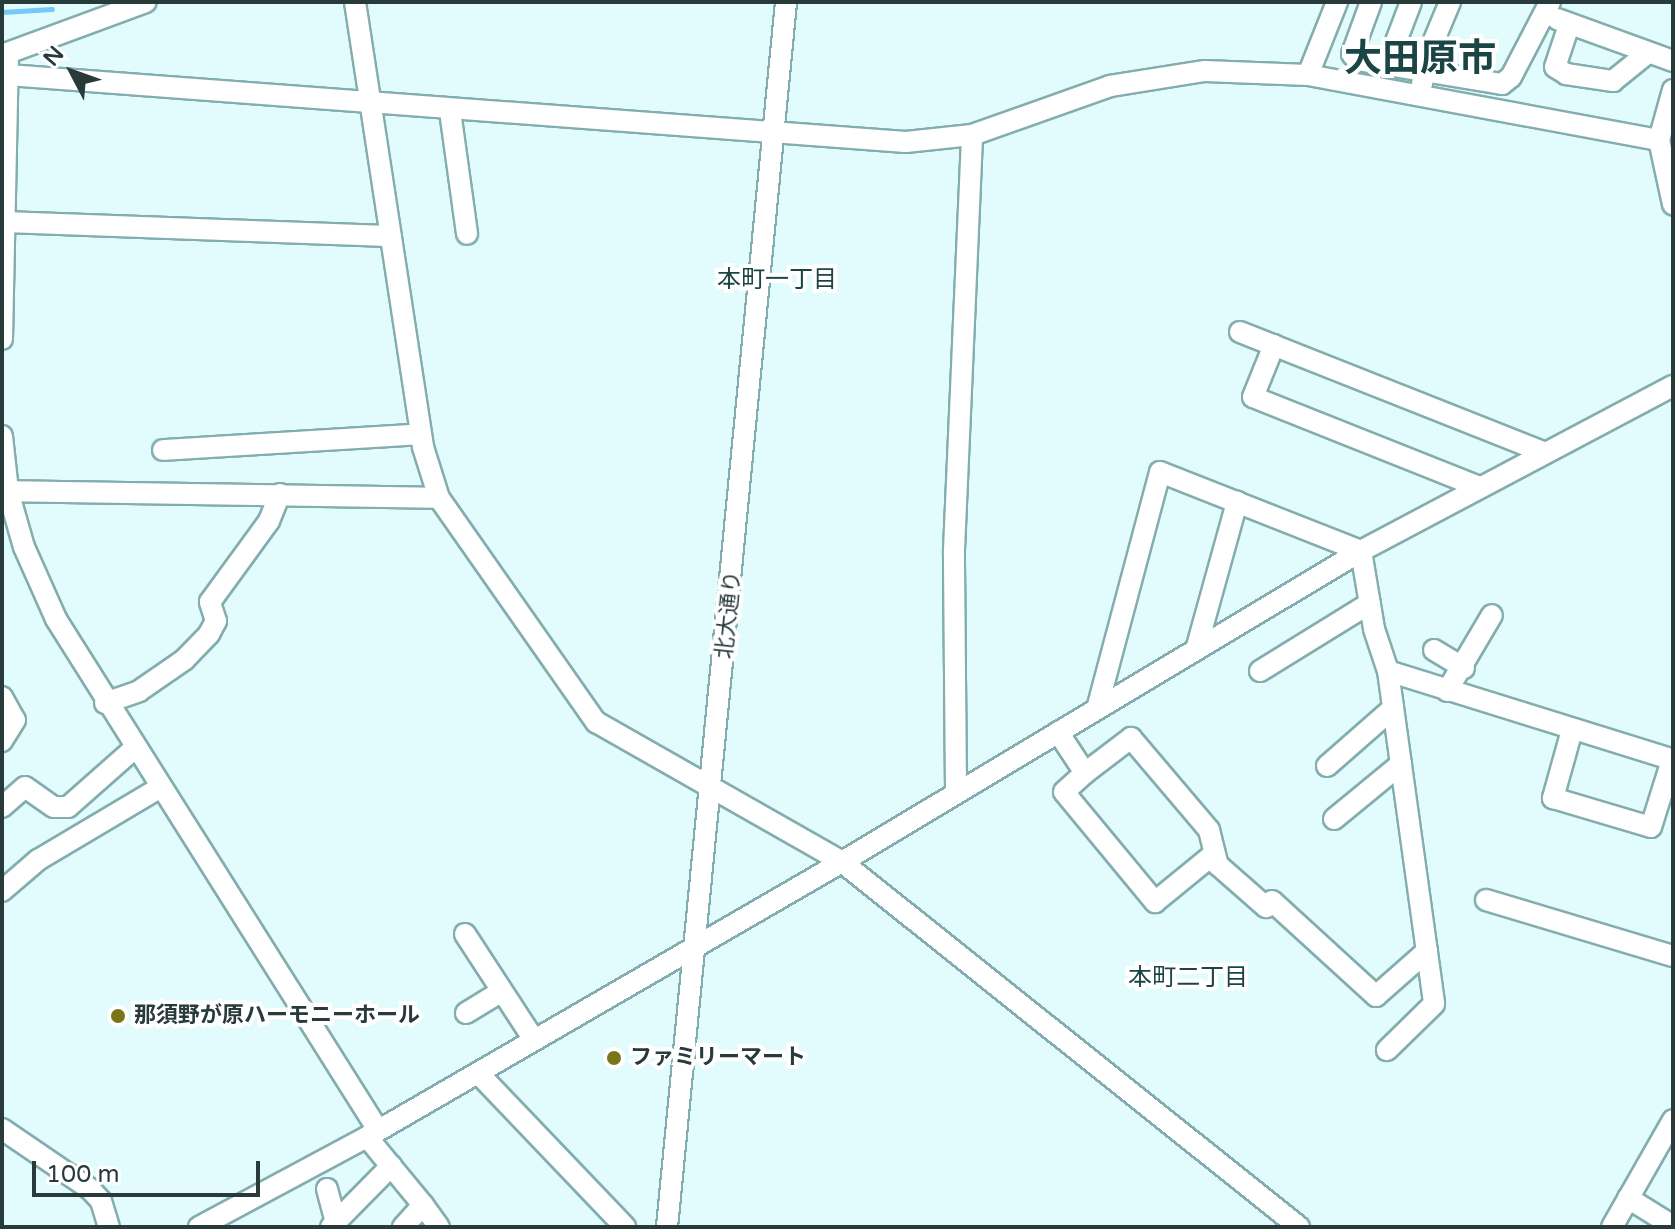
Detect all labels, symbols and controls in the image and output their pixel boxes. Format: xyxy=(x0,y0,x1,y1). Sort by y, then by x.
north arrow xyxy=(32,32,112,112)
district label: 大田原市 xyxy=(1344,37,1496,83)
text: N xyxy=(38,41,69,71)
district label: 本町一丁目 xyxy=(717,266,837,294)
street label: 北大通り xyxy=(711,570,747,660)
district label: 本町二丁目 xyxy=(1128,964,1248,992)
place label: 那須野が原ハーモニーホール xyxy=(134,1003,420,1029)
marker: 那須野が原ハーモニーホール xyxy=(109,1007,127,1025)
place label: ファミリーマート xyxy=(630,1045,806,1071)
marker: ファミリーマート xyxy=(605,1049,623,1067)
scale bar xyxy=(36,1145,264,1195)
text: 100 m xyxy=(46,1160,120,1189)

